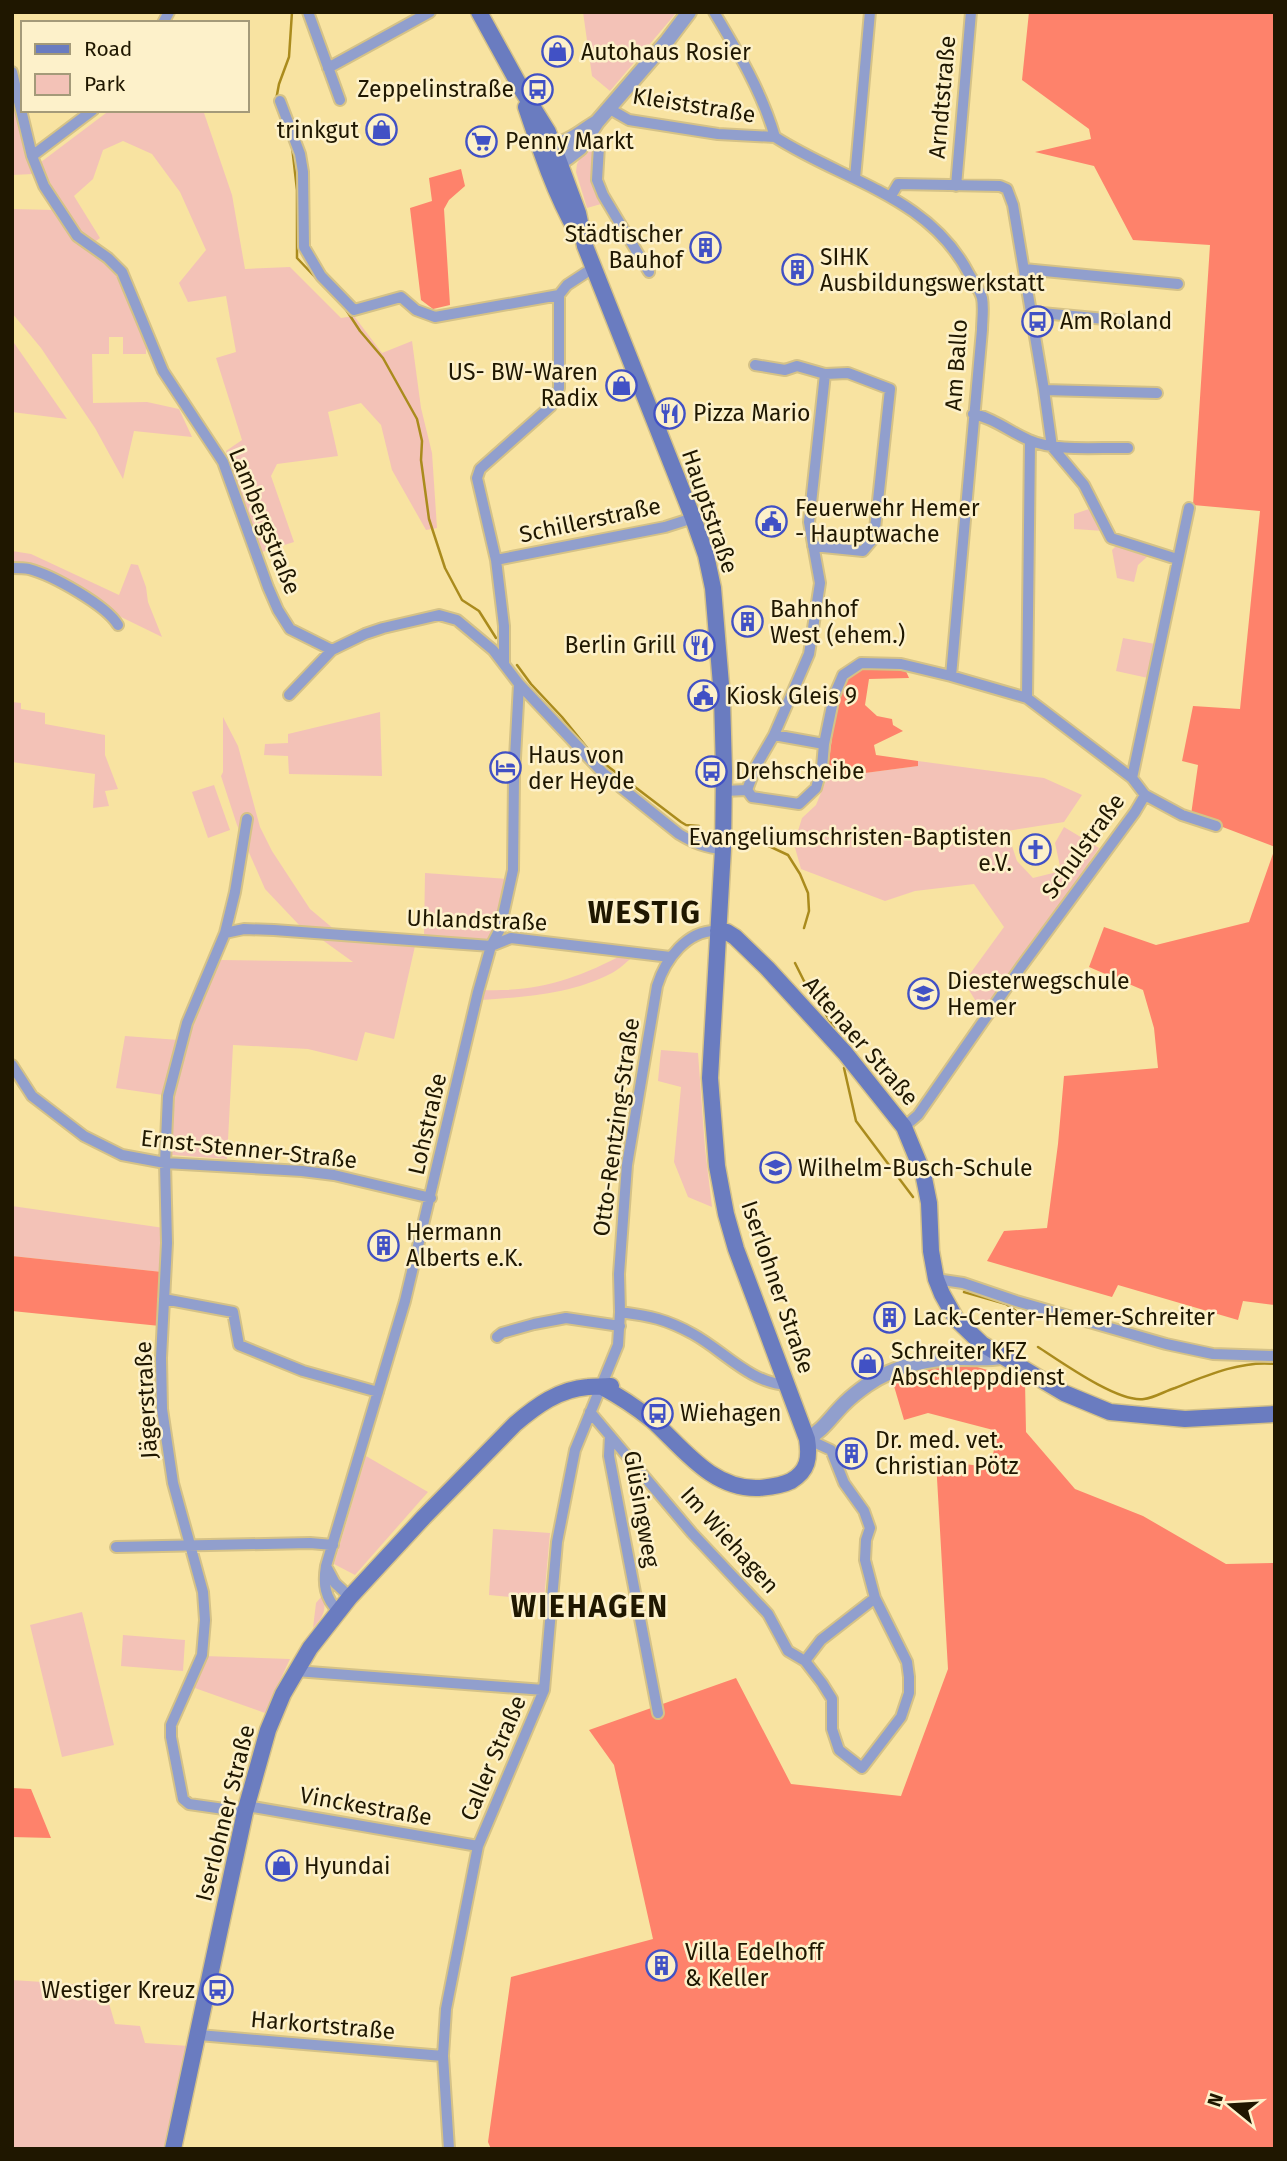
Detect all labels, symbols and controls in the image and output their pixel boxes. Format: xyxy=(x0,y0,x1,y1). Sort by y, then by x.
legend xyxy=(21,21,248,112)
street label: Arndtstraße xyxy=(923,34,961,160)
shop icon: Autohaus Rosier xyxy=(541,35,575,69)
text: Road xyxy=(84,36,132,62)
place label: Autohaus Rosier xyxy=(581,38,751,66)
text: Park xyxy=(84,71,126,97)
bus stop icon: Zeppelinstraße xyxy=(520,72,554,106)
place label: Zeppelinstraße xyxy=(358,75,514,103)
street label: Kleiststraße xyxy=(631,81,757,129)
shop icon: trinkgut xyxy=(365,113,399,147)
place label: trinkgut xyxy=(277,116,360,144)
supermarket icon: Penny Markt xyxy=(465,124,499,158)
place label: Penny Markt xyxy=(505,127,634,155)
place label: Städtischer Bauhof xyxy=(565,220,685,274)
building icon: Städtischer Bauhof xyxy=(689,230,723,264)
place label: SIHK Ausbildungswerkstatt xyxy=(820,243,1045,297)
building icon: SIHK Ausbildungswerkstatt xyxy=(780,253,814,287)
bus stop icon: Am Roland xyxy=(1020,304,1054,338)
place label: Am Roland xyxy=(1060,307,1172,335)
street label: Am Ballo xyxy=(939,318,973,412)
place label: US- BW-Waren Radix xyxy=(448,358,599,412)
shop icon: US- BW-Waren Radix xyxy=(604,368,638,402)
restaurant icon: Pizza Mario xyxy=(653,396,687,430)
place label: Pizza Mario xyxy=(693,399,810,427)
street label: Lambergstraße xyxy=(223,444,307,598)
street label: Hauptstraße xyxy=(676,445,744,577)
street label: Schillerstraße xyxy=(517,491,663,549)
place label: Feuerwehr Hemer - Hauptwache xyxy=(795,494,980,548)
public building icon: Feuerwehr Hemer - Hauptwache xyxy=(755,504,789,538)
place label: Bahnhof West (ehem.) xyxy=(770,595,905,649)
building icon: Bahnhof West (ehem.) xyxy=(730,605,764,639)
restaurant icon: Berlin Grill xyxy=(682,628,716,662)
place label: Berlin Grill xyxy=(564,631,676,659)
public building icon: Kiosk Gleis 9 xyxy=(686,679,720,713)
place label: Kiosk Gleis 9 xyxy=(726,682,857,710)
place label: Haus von der Heyde xyxy=(528,741,635,795)
hotel icon: Haus von der Heyde xyxy=(488,751,522,785)
bus stop icon: Drehscheibe xyxy=(695,754,729,788)
place label: Drehscheibe xyxy=(735,757,864,785)
street label: Schulstraße xyxy=(1036,788,1130,904)
place label: Evangeliumschristen-Baptisten e.V. xyxy=(689,823,1012,877)
church icon: Evangeliumschristen-Baptisten e.V. xyxy=(1018,833,1052,867)
district label: WESTIG xyxy=(588,895,702,931)
street label: Uhlandstraße xyxy=(406,904,548,936)
place label: Diesterwegschule Hemer xyxy=(947,967,1130,1021)
street label: Altenaer Straße xyxy=(797,971,925,1111)
school or university icon: Diesterwegschule Hemer xyxy=(907,977,941,1011)
street label: Otto-Rentzing-Straße xyxy=(587,1016,645,1238)
street label: Lohstraße xyxy=(402,1070,452,1178)
street label: Ernst-Stenner-Straße xyxy=(139,1124,359,1174)
school or university icon: Wilhelm-Busch-Schule xyxy=(758,1151,792,1185)
place label: Wilhelm-Busch-Schule xyxy=(798,1154,1032,1182)
street label: Iserlohner Straße xyxy=(735,1197,821,1377)
place label: Hermann Alberts e.K. xyxy=(406,1218,523,1272)
building icon: Hermann Alberts e.K. xyxy=(366,1228,400,1262)
building icon: Lack-Center-Hemer-Schreiter xyxy=(873,1300,907,1334)
place label: Lack-Center-Hemer-Schreiter xyxy=(913,1303,1215,1331)
place label: Schreiter KFZ Abschleppdienst xyxy=(891,1337,1066,1391)
street label: Jägerstraße xyxy=(129,1340,163,1460)
shop icon: Schreiter KFZ Abschleppdienst xyxy=(851,1347,885,1381)
bus stop icon: Wiehagen xyxy=(640,1396,674,1430)
place label: Wiehagen xyxy=(680,1399,781,1427)
place label: Dr. med. vet. Christian Pötz xyxy=(875,1426,1019,1480)
building icon: Dr. med. vet. Christian Pötz xyxy=(835,1436,869,1470)
street label: Glüsingweg xyxy=(618,1448,666,1570)
street label: Im Wiehagen xyxy=(675,1481,785,1599)
district label: WIEHAGEN xyxy=(511,1589,669,1625)
street label: Caller Straße xyxy=(454,1691,532,1825)
street label: Iserlohner Straße xyxy=(190,1722,260,1904)
street label: Vinckestraße xyxy=(298,1781,434,1831)
shop icon: Hyundai xyxy=(264,1849,298,1883)
place label: Hyundai xyxy=(304,1852,391,1880)
place label: Villa Edelhoff & Keller xyxy=(685,1938,826,1992)
building icon: Villa Edelhoff & Keller xyxy=(645,1948,679,1982)
bus stop icon: Westiger Kreuz xyxy=(201,1973,235,2007)
place label: Westiger Kreuz xyxy=(41,1976,195,2004)
street label: Harkortstraße xyxy=(250,2005,396,2045)
north arrow xyxy=(1196,2070,1266,2140)
text: N xyxy=(1202,2090,1228,2109)

